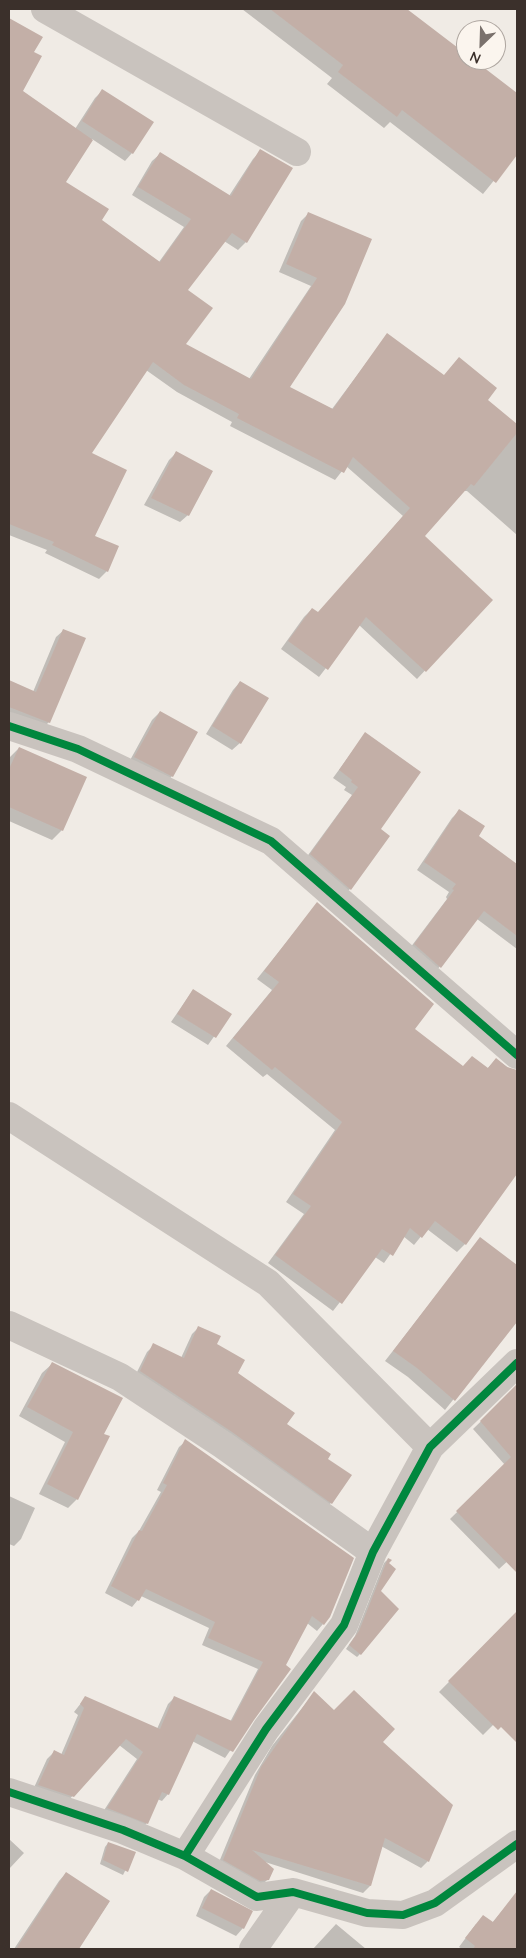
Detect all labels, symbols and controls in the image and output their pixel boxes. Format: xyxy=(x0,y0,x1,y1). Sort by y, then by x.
north arrow xyxy=(456,20,506,70)
text: N xyxy=(467,47,484,68)

